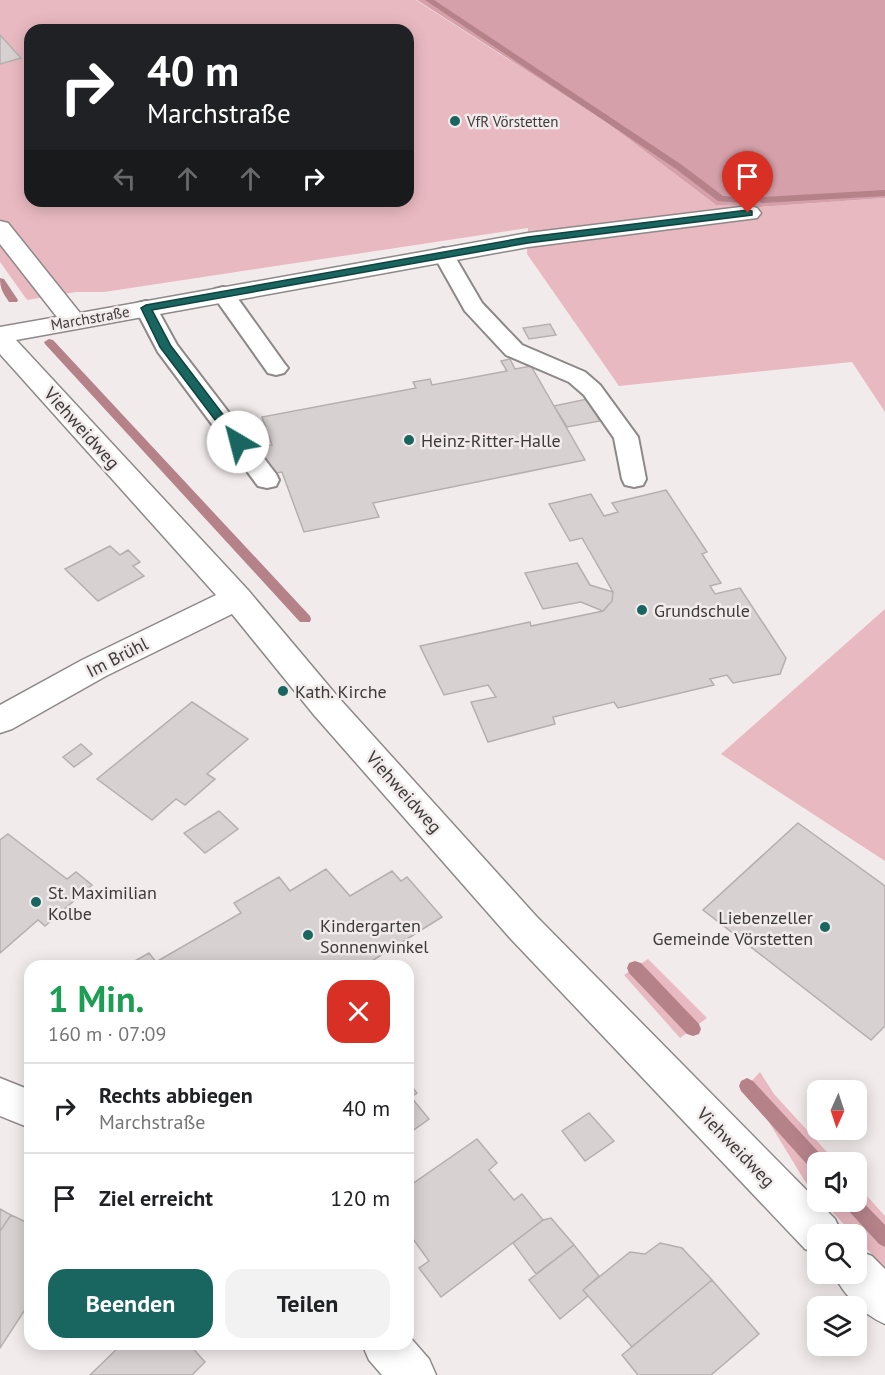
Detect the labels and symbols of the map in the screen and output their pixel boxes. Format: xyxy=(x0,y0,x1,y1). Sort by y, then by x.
place label: VfR Vörstetten xyxy=(466,112,558,131)
marker: VfR Vörstetten xyxy=(448,114,462,128)
pin xyxy=(722,151,773,213)
street label: Marchstraße xyxy=(49,302,131,334)
street label: Viehweidweg xyxy=(39,382,125,474)
position arrow xyxy=(206,410,270,474)
place label: Heinz-Ritter-Halle xyxy=(421,429,561,452)
marker: Heinz-Ritter-Halle xyxy=(402,433,416,447)
place label: Grundschule xyxy=(654,599,750,622)
marker: Grundschule xyxy=(635,603,649,617)
street label: Im Brühl xyxy=(82,631,152,682)
place label: Kath. Kirche xyxy=(295,680,387,703)
marker: Kath. Kirche xyxy=(276,684,290,698)
street label: Viehweidweg xyxy=(361,746,447,838)
place label: St. Maximilian Kolbe xyxy=(48,881,157,925)
marker: St. Maximilian Kolbe xyxy=(29,895,43,909)
place label: Liebenzeller Gemeinde Vörstetten xyxy=(653,906,813,950)
place label: Kindergarten Sonnenwinkel xyxy=(320,914,429,958)
marker: Liebenzeller Gemeinde Vörstetten xyxy=(818,920,832,934)
marker: Kindergarten Sonnenwinkel xyxy=(301,928,315,942)
north arrow xyxy=(807,1080,867,1140)
street label: Viehweidweg xyxy=(691,1101,780,1192)

